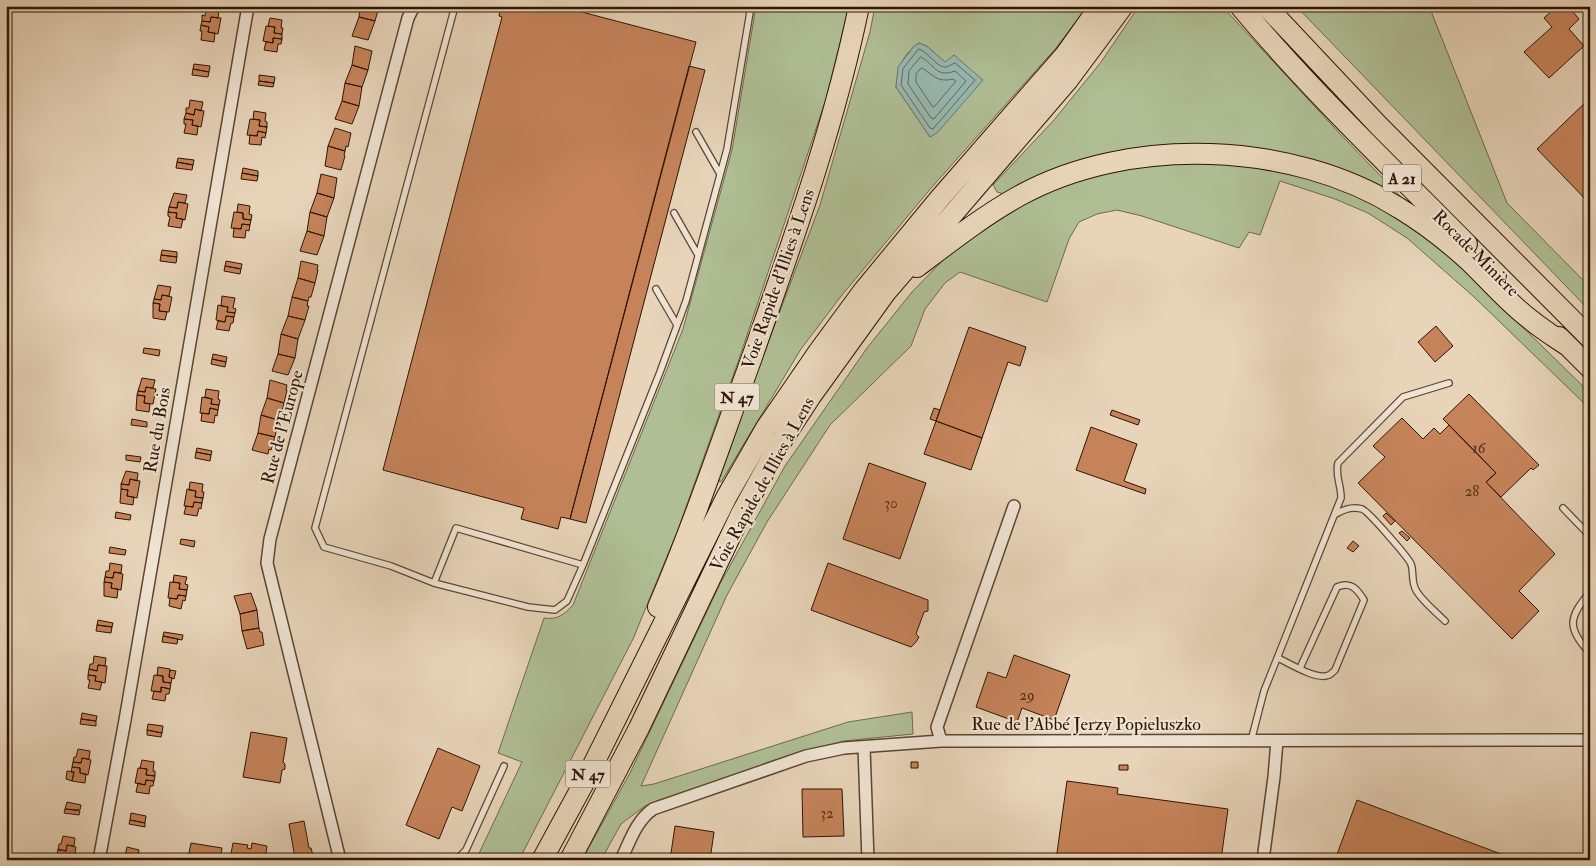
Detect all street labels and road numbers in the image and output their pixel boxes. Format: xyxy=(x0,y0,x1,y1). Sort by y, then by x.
road number: A 21 xyxy=(1383,164,1421,192)
street label: Voie Rapide d’Illies à Lens xyxy=(737,186,820,372)
street label: Rocade Minière xyxy=(1427,205,1524,302)
street label: Rue de l'Europe xyxy=(256,367,309,487)
road number: N 47 xyxy=(714,384,760,411)
street label: Rue du Bois xyxy=(139,385,176,475)
street label: Voie Rapide de Illies à Lens xyxy=(705,393,820,576)
street label: Rue de l'Abbé Jerzy Popieluszko xyxy=(971,713,1201,736)
road number: N 47 xyxy=(566,761,610,788)

